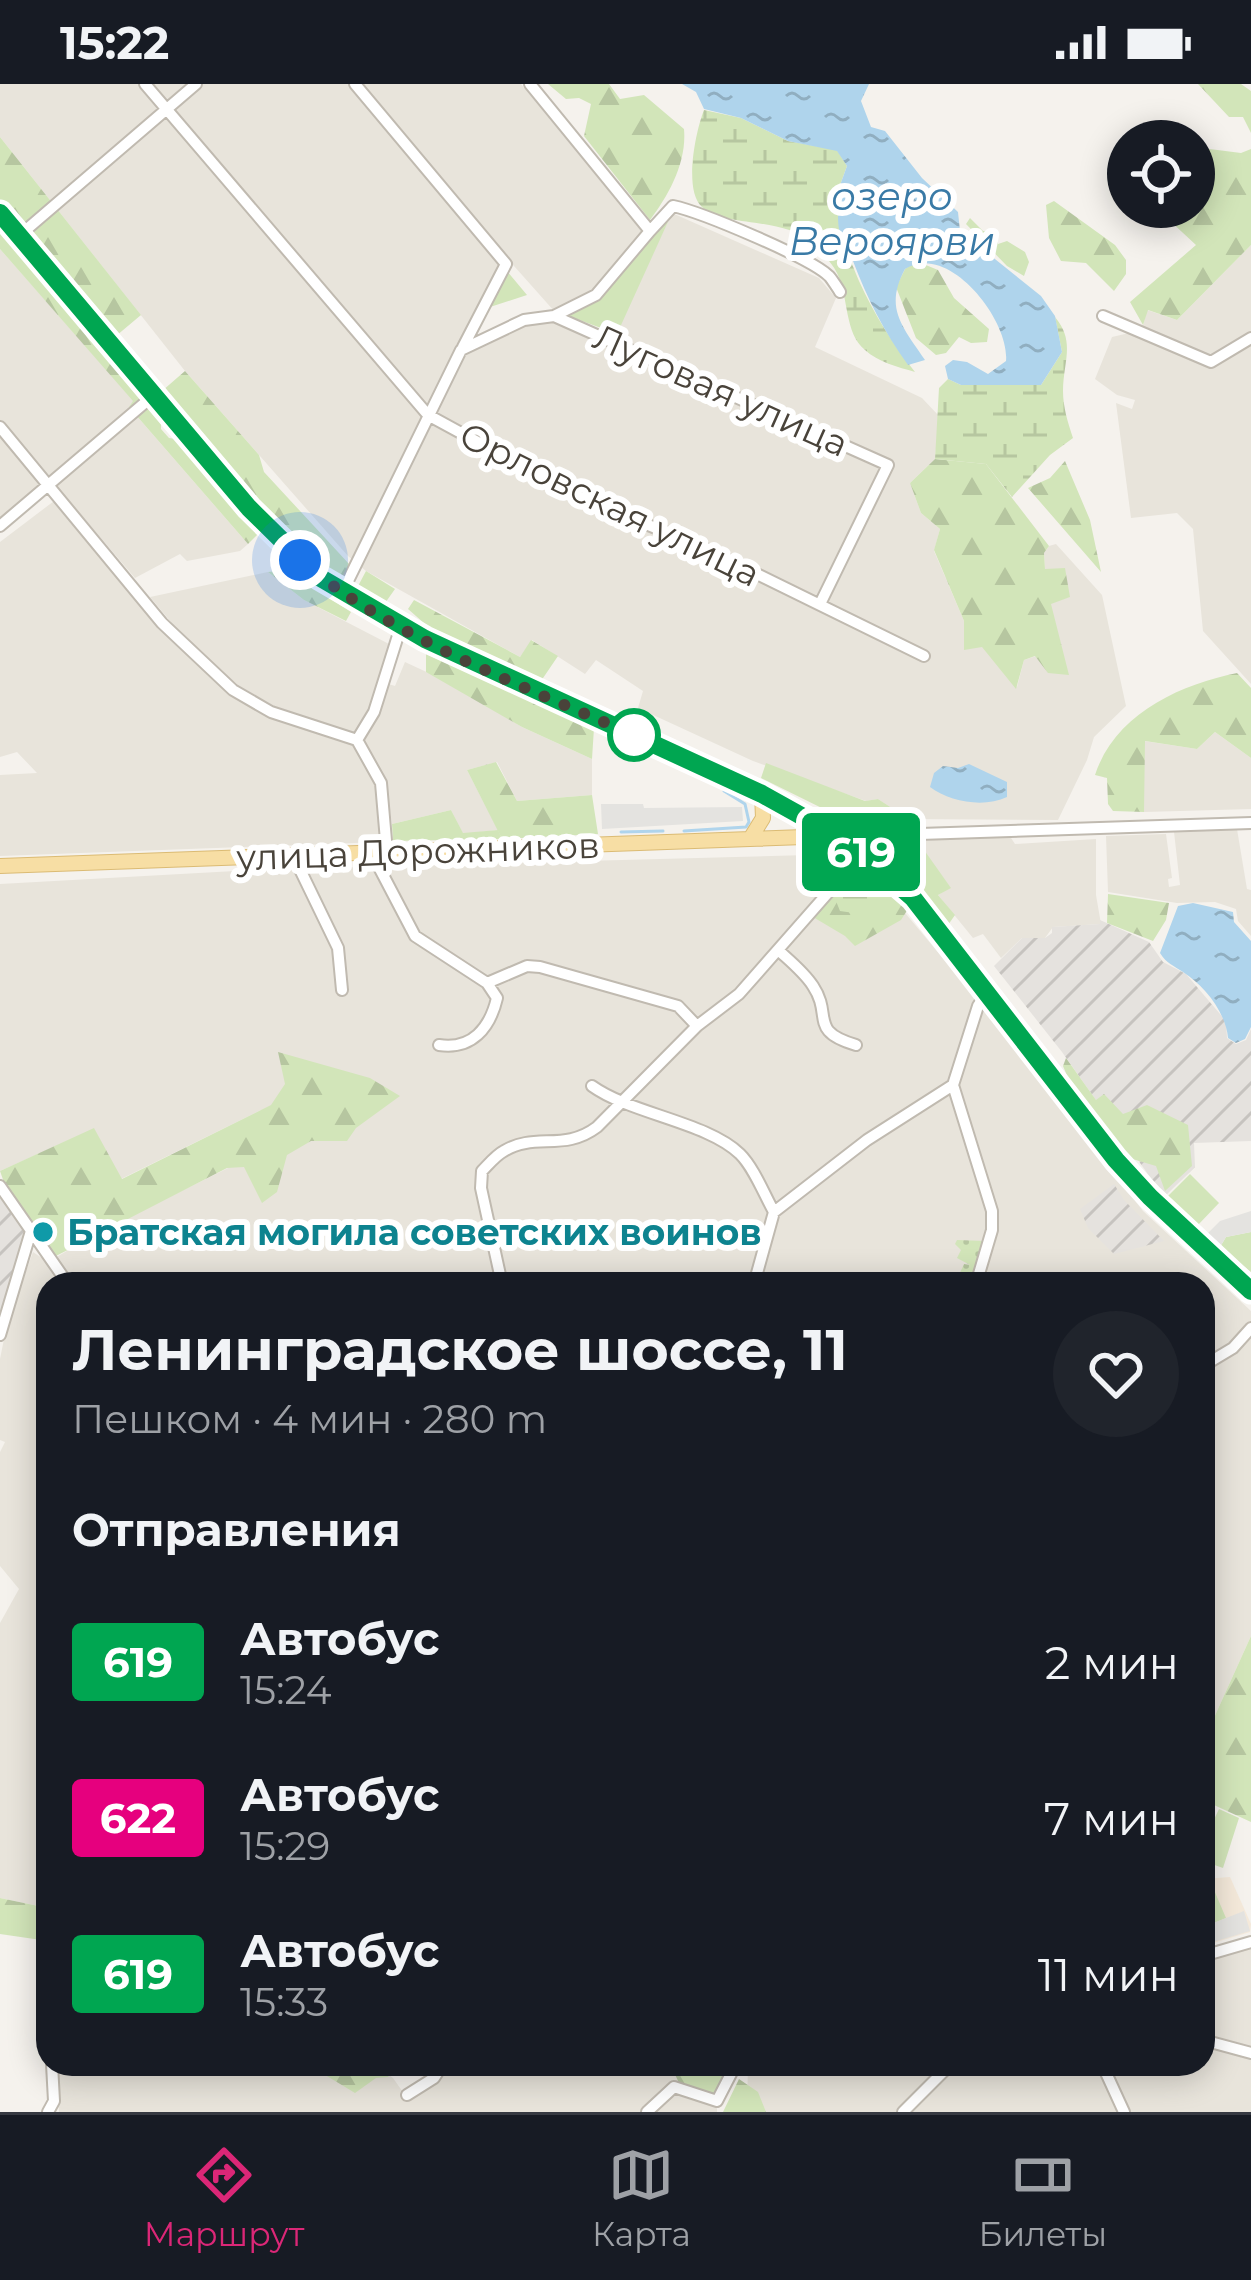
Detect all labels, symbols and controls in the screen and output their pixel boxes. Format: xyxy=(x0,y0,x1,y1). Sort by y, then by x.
text: 15:22 xyxy=(60,15,169,70)
map controls xyxy=(1107,120,1215,228)
button: locate xyxy=(1107,120,1215,228)
water label: озеро Вероярви xyxy=(789,172,995,265)
street label: Луговая улица xyxy=(587,314,855,466)
street label: Орловская улица xyxy=(453,412,767,596)
your location xyxy=(270,530,330,590)
unlabelled marker xyxy=(609,710,659,760)
line badge: 619 xyxy=(792,813,930,891)
street label: улица Дорожников xyxy=(235,823,600,879)
text: 619 xyxy=(826,826,896,878)
place label: Братская могила советских воинов xyxy=(67,1210,762,1254)
marker: Братская могила советских воинов xyxy=(30,1219,56,1245)
button: heart xyxy=(1053,1311,1179,1437)
text: Ленинградское шоссе, 11 xyxy=(72,1315,848,1384)
text: Пешком · 4 мин · 280 m xyxy=(72,1395,547,1443)
text: Отправления xyxy=(72,1502,401,1557)
text: Автобус xyxy=(240,1611,440,1666)
text: 2 мин xyxy=(1045,1635,1179,1690)
text: 619 xyxy=(103,1636,173,1688)
text: 15:24 xyxy=(240,1666,331,1714)
text: Автобус xyxy=(240,1767,440,1822)
text: 7 мин xyxy=(1044,1791,1179,1846)
text: 622 xyxy=(100,1792,176,1844)
text: 15:29 xyxy=(240,1822,330,1870)
text: Автобус xyxy=(240,1923,440,1978)
text: 11 мин xyxy=(1038,1947,1179,2002)
text: 619 xyxy=(103,1948,173,2000)
text: 15:33 xyxy=(240,1978,328,2026)
tab: Маршрут xyxy=(144,2142,304,2254)
tab: Карта xyxy=(592,2142,691,2254)
tab: Билеты xyxy=(978,2142,1107,2254)

